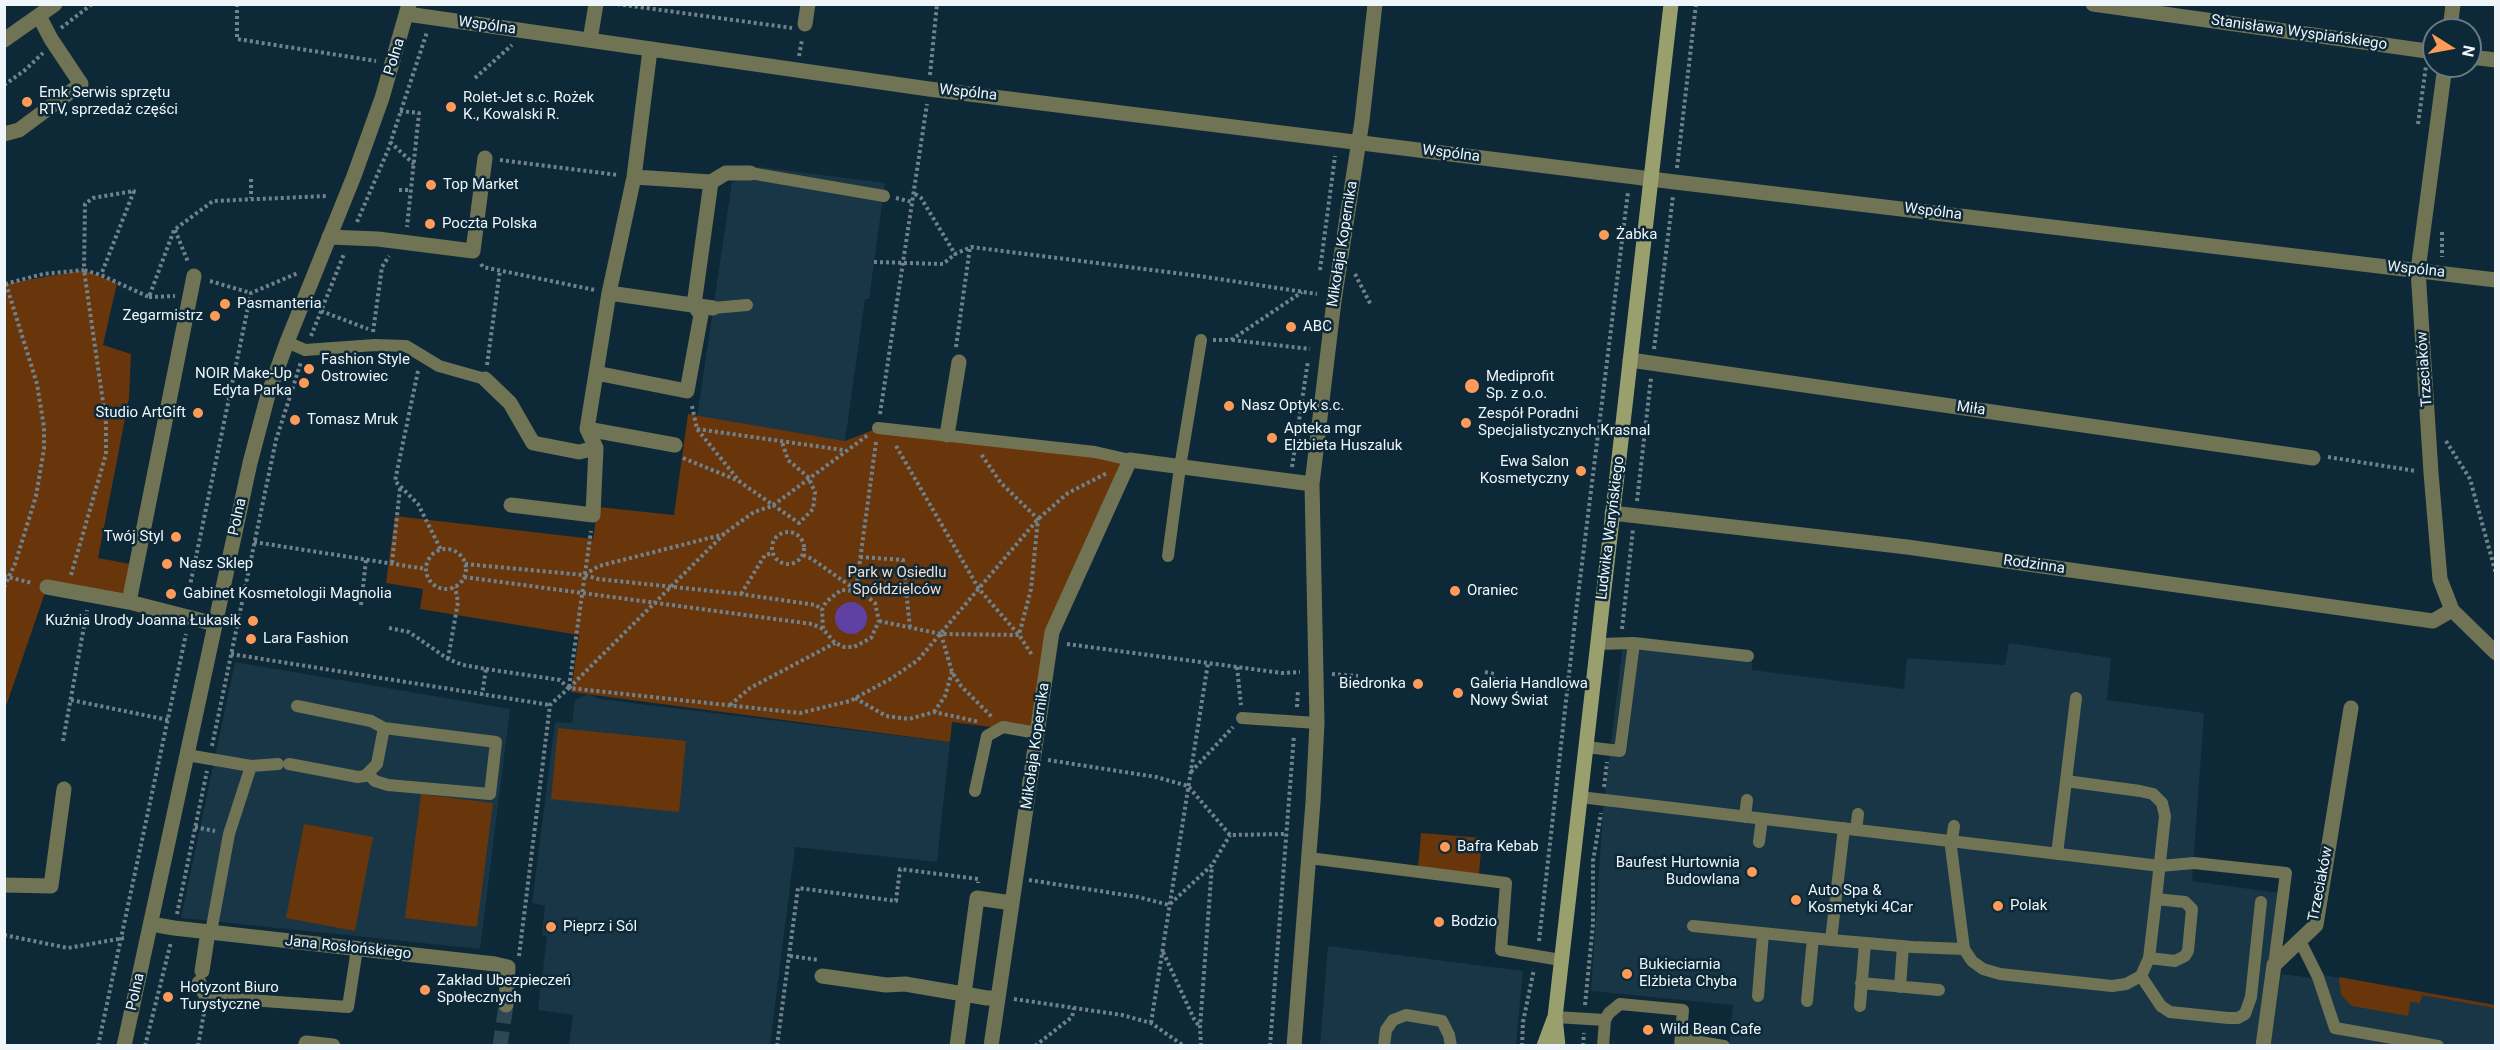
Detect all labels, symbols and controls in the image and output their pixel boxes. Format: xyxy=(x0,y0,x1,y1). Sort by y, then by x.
street label: Stanisława Wyspiańskiego xyxy=(2210,12,2388,54)
street label: Wspólna xyxy=(457,13,517,39)
north arrow xyxy=(2422,18,2482,78)
street label: Polna xyxy=(381,36,409,78)
text: N xyxy=(2458,44,2479,58)
street label: Wspólna xyxy=(938,81,998,105)
place label: Emk Serwis sprzętu RTV, sprzedaż części xyxy=(39,84,178,119)
place label: Rolet-Jet s.c. Rożek K., Kowalski R. xyxy=(463,89,594,124)
marker: Emk Serwis sprzętu RTV, sprzedaż części xyxy=(20,95,34,109)
marker: Rolet-Jet s.c. Rożek K., Kowalski R. xyxy=(444,100,458,114)
street label: Wspólna xyxy=(1421,142,1481,166)
place label: Top Market xyxy=(443,176,519,194)
marker: Top Market xyxy=(424,178,438,192)
street label: Mikołaja Kopernika xyxy=(1324,180,1362,308)
street label: Wspólna xyxy=(1903,200,1963,224)
place label: Poczta Polska xyxy=(442,215,537,233)
marker: Poczta Polska xyxy=(423,217,437,231)
place label: Żabka xyxy=(1616,226,1657,244)
marker: Żabka xyxy=(1597,228,1611,242)
street label: Wspólna xyxy=(2386,258,2446,282)
place label: Pasmanteria xyxy=(237,295,322,313)
marker: Pasmanteria xyxy=(218,297,232,311)
place label: Zegarmistrz xyxy=(123,307,203,325)
marker: Zegarmistrz xyxy=(208,309,222,323)
place label: ABC xyxy=(1303,318,1332,336)
marker: ABC xyxy=(1284,320,1298,334)
street label: Trzeciaków xyxy=(2413,331,2437,407)
place label: Fashion Style Ostrowiec xyxy=(321,351,410,386)
marker: Fashion Style Ostrowiec xyxy=(302,362,316,376)
place label: NOIR Make-Up Edyta Parka xyxy=(195,365,292,400)
place label: Mediprofit Sp. z o.o. xyxy=(1486,368,1554,403)
marker: NOIR Make-Up Edyta Parka xyxy=(297,376,311,390)
marker: Mediprofit Sp. z o.o. xyxy=(1463,377,1481,395)
place label: Nasz Optyk s.c. xyxy=(1241,397,1344,415)
street label: Miła xyxy=(1955,398,1987,420)
marker: Nasz Optyk s.c. xyxy=(1222,399,1236,413)
place label: Studio ArtGift xyxy=(95,404,186,422)
place label: Zespół Poradni Specjalistycznych Krasnal xyxy=(1478,405,1650,440)
marker: Studio ArtGift xyxy=(191,406,205,420)
place label: Tomasz Mruk xyxy=(307,411,398,429)
marker: Tomasz Mruk xyxy=(288,413,302,427)
marker: Zespół Poradni Specjalistycznych Krasnal xyxy=(1459,416,1473,430)
place label: Apteka mgr Elżbieta Huszaluk xyxy=(1284,420,1402,455)
marker: Apteka mgr Elżbieta Huszaluk xyxy=(1265,431,1279,445)
place label: Ewa Salon Kosmetyczny xyxy=(1480,453,1569,488)
street label: Ludwika Waryńskiego xyxy=(1593,455,1629,601)
marker: Ewa Salon Kosmetyczny xyxy=(1574,464,1588,478)
street label: Polna xyxy=(225,497,251,537)
place label: Twój Styl xyxy=(104,528,164,546)
marker: Twój Styl xyxy=(169,530,183,544)
street label: Rodzinna xyxy=(2002,552,2066,578)
place label: Nasz Sklep xyxy=(179,555,253,573)
marker: Nasz Sklep xyxy=(160,557,174,571)
park label: Park w Osiedlu Spółdzielców xyxy=(848,564,946,599)
place label: Oraniec xyxy=(1467,582,1518,600)
marker: Oraniec xyxy=(1448,584,1462,598)
place label: Gabinet Kosmetologii Magnolia xyxy=(183,585,392,603)
marker: Gabinet Kosmetologii Magnolia xyxy=(164,587,178,601)
place label: Kuźnia Urody Joanna Łukasik xyxy=(45,612,241,630)
marker: Kuźnia Urody Joanna Łukasik xyxy=(246,614,260,628)
place label: Lara Fashion xyxy=(263,630,349,648)
marker: Lara Fashion xyxy=(244,632,258,646)
place label: Biedronka xyxy=(1339,675,1406,693)
place label: Galeria Handlowa Nowy Świat xyxy=(1470,675,1588,710)
marker: Biedronka xyxy=(1411,677,1425,691)
street label: Mikołaja Kopernika xyxy=(1018,682,1054,810)
marker: Galeria Handlowa Nowy Świat xyxy=(1451,686,1465,700)
place label: Bafra Kebab xyxy=(1457,838,1539,856)
marker: Bafra Kebab xyxy=(1438,840,1452,854)
street label: Trzeciaków xyxy=(2305,845,2337,923)
place label: Baufest Hurtownia Budowlana xyxy=(1616,854,1740,889)
marker: Baufest Hurtownia Budowlana xyxy=(1745,865,1759,879)
place label: Auto Spa & Kosmetyki 4Car xyxy=(1808,882,1913,917)
marker: Auto Spa & Kosmetyki 4Car xyxy=(1789,893,1803,907)
place label: Polak xyxy=(2010,897,2047,915)
marker: Polak xyxy=(1991,899,2005,913)
place label: Bodzio xyxy=(1451,913,1497,931)
marker: Bodzio xyxy=(1432,915,1446,929)
place label: Pieprz i Sól xyxy=(563,918,637,936)
marker: Pieprz i Sól xyxy=(544,920,558,934)
street label: Jana Rosłońskiego xyxy=(284,932,412,964)
place label: Bukieciarnia Elżbieta Chyba xyxy=(1639,956,1737,991)
marker: Bukieciarnia Elżbieta Chyba xyxy=(1620,967,1634,981)
street label: Polna xyxy=(123,972,149,1012)
place label: Zakład Ubezpieczeń Społecznych xyxy=(437,972,571,1007)
place label: Hotyzont Biuro Turystyczne xyxy=(180,979,279,1014)
marker: Zakład Ubezpieczeń Społecznych xyxy=(418,983,432,997)
marker: Hotyzont Biuro Turystyczne xyxy=(161,990,175,1004)
place label: Wild Bean Cafe xyxy=(1660,1021,1761,1039)
marker: Wild Bean Cafe xyxy=(1641,1023,1655,1037)

